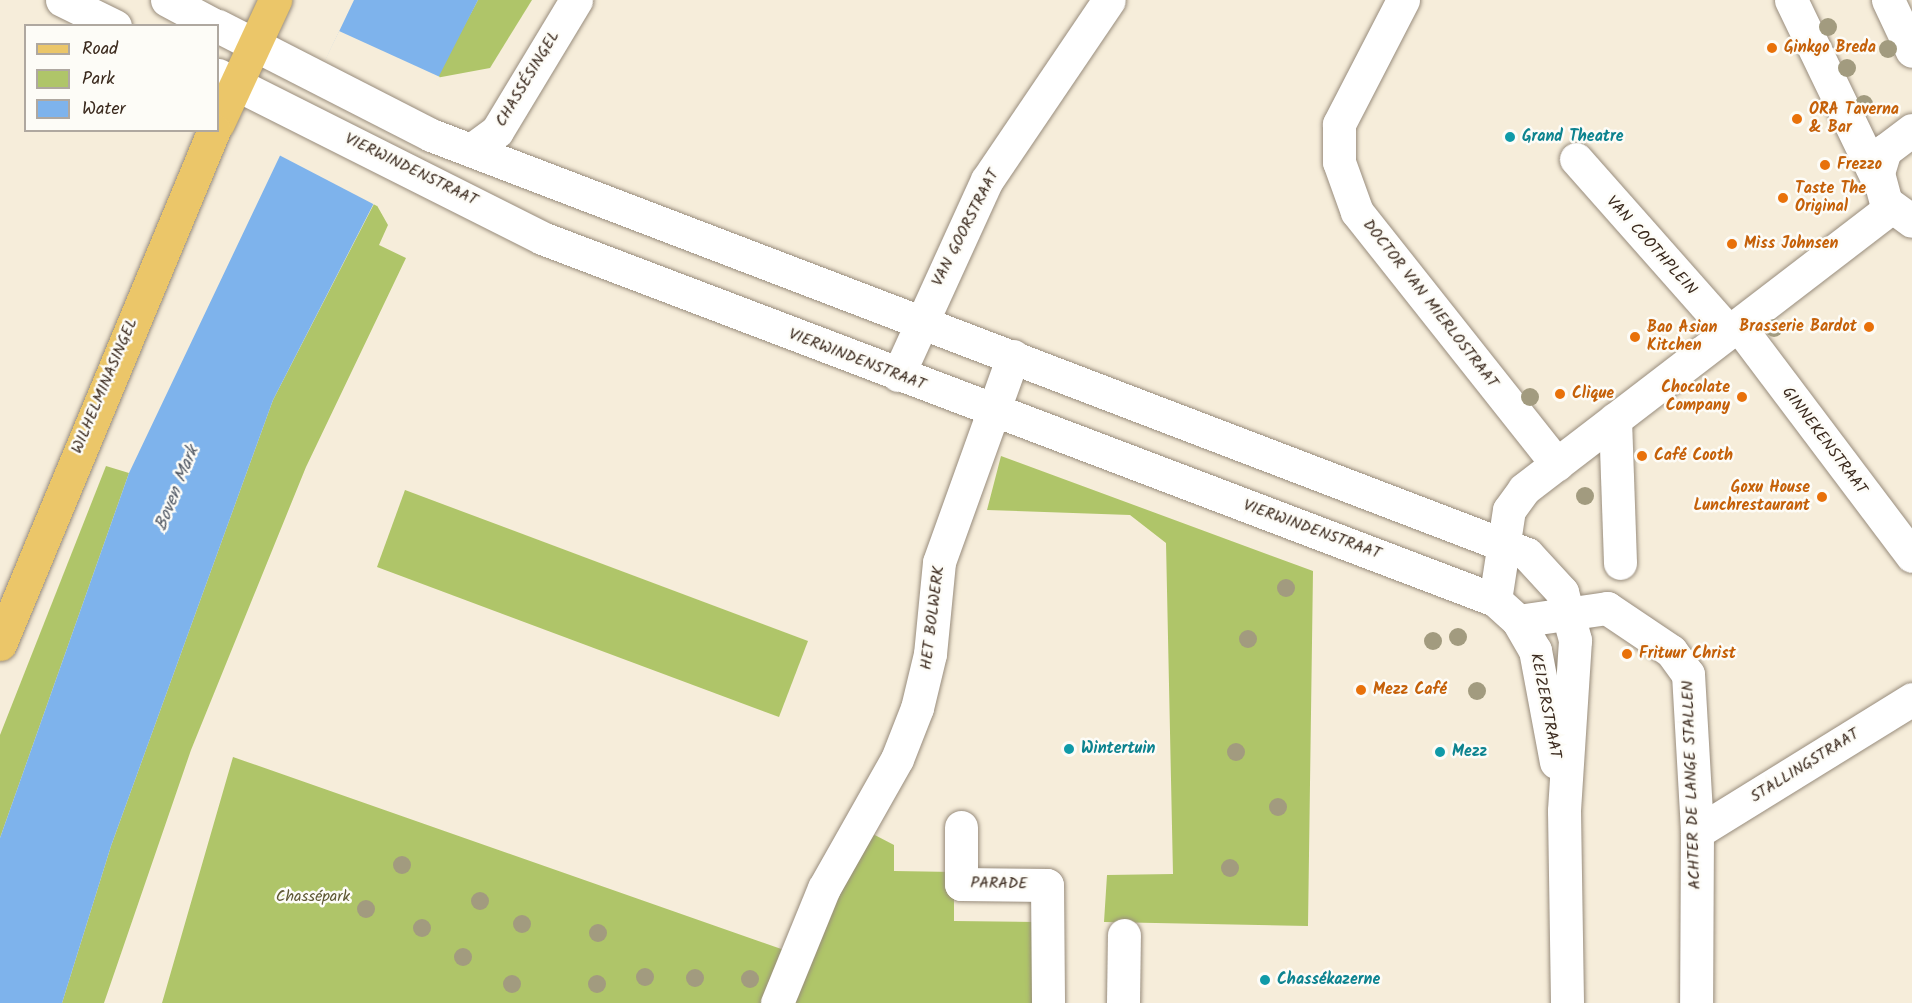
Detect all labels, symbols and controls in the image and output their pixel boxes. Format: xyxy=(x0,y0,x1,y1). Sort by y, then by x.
legend xyxy=(24,24,219,132)
street label: CHASSÉSINGEL xyxy=(492,28,564,130)
text: Road xyxy=(82,35,118,64)
place label: Ginkgo Breda xyxy=(1784,38,1876,58)
marker: Ginkgo Breda xyxy=(1765,41,1779,55)
text: Park xyxy=(82,65,115,94)
text: Water xyxy=(82,95,126,124)
place label: ORA Taverna & Bar xyxy=(1809,100,1899,138)
marker: ORA Taverna & Bar xyxy=(1790,112,1804,126)
place label: Grand Theatre xyxy=(1522,127,1624,147)
street label: VIERWINDENSTRAAT xyxy=(341,130,481,210)
marker: Grand Theatre xyxy=(1503,130,1517,144)
place label: Frezzo xyxy=(1837,155,1882,175)
marker: Frezzo xyxy=(1818,158,1832,172)
street label: VAN GOORSTRAAT xyxy=(928,166,1004,290)
place label: Taste The Original xyxy=(1795,179,1866,217)
marker: Taste The Original xyxy=(1776,191,1790,205)
street label: VAN COOTHPLEIN xyxy=(1602,193,1700,299)
street label: DOCTOR VAN MIERLOSTRAAT xyxy=(1358,216,1502,392)
place label: Miss Johnsen xyxy=(1744,234,1838,254)
marker: Miss Johnsen xyxy=(1725,237,1739,251)
street label: WILHELMINASINGEL xyxy=(68,315,142,457)
place label: Brasserie Bardot xyxy=(1739,317,1857,337)
place label: Bao Asian Kitchen xyxy=(1647,318,1717,356)
marker: Brasserie Bardot xyxy=(1862,320,1876,334)
street label: VIERWINDENSTRAAT xyxy=(786,325,928,395)
marker: Bao Asian Kitchen xyxy=(1628,330,1642,344)
place label: Chocolate Company xyxy=(1661,378,1730,416)
street label: GINNEKENSTRAAT xyxy=(1777,383,1871,499)
place label: Clique xyxy=(1572,384,1614,404)
marker: Clique xyxy=(1553,387,1567,401)
marker: Chocolate Company xyxy=(1735,390,1749,404)
water label: Boven Mark xyxy=(151,444,205,534)
place label: Café Cooth xyxy=(1654,446,1733,466)
marker: Café Cooth xyxy=(1635,449,1649,463)
place label: Goxu House Lunchrestaurant xyxy=(1694,478,1810,516)
marker: Goxu House Lunchrestaurant xyxy=(1815,490,1829,504)
street label: VIERWINDENSTRAAT xyxy=(1240,496,1384,564)
street label: HET BOLWERK xyxy=(917,565,949,671)
place label: Frituur Christ xyxy=(1639,644,1736,664)
marker: Frituur Christ xyxy=(1620,647,1634,661)
street label: KEIZERSTRAAT xyxy=(1525,652,1565,760)
place label: Mezz Café xyxy=(1373,680,1447,700)
street label: ACHTER DE LANGE STALLEN xyxy=(1679,680,1705,890)
marker: Mezz Café xyxy=(1354,683,1368,697)
street label: STALLINGSTRAAT xyxy=(1747,725,1863,807)
place label: Wintertuin xyxy=(1081,739,1155,759)
marker: Wintertuin xyxy=(1062,742,1076,756)
place label: Mezz xyxy=(1452,742,1487,762)
marker: Mezz xyxy=(1433,745,1447,759)
street label: PARADE xyxy=(970,874,1028,894)
park label: Chassépark xyxy=(276,887,350,907)
place label: Chassékazerne xyxy=(1277,970,1380,990)
marker: Chassékazerne xyxy=(1258,973,1272,987)

